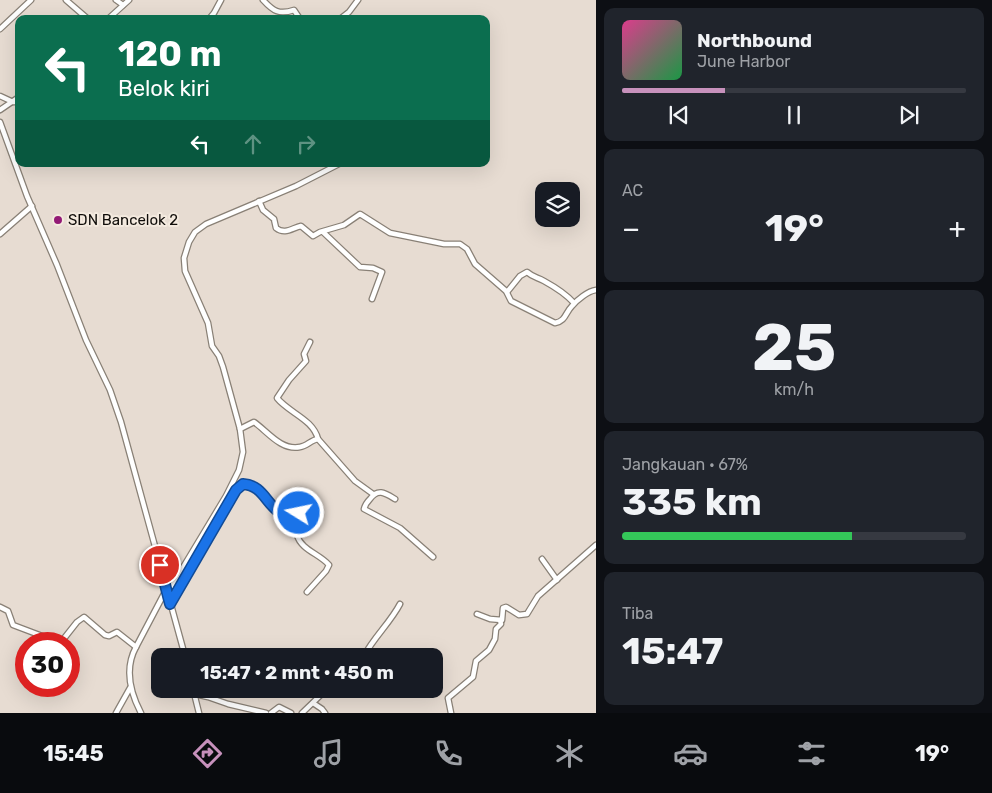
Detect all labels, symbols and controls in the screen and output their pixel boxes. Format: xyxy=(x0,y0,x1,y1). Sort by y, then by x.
text: Northbound xyxy=(697,29,812,52)
text: 120 m xyxy=(118,33,221,75)
icon: left xyxy=(35,35,100,100)
text: June Harbor xyxy=(697,52,790,71)
text: Belok kiri xyxy=(118,75,210,102)
icon: previous xyxy=(665,101,693,129)
icon: pause xyxy=(780,101,808,129)
icon: next xyxy=(895,101,923,129)
icon: left xyxy=(186,130,214,158)
icon: ahead xyxy=(239,130,267,158)
icon: right xyxy=(292,130,320,158)
text: AC xyxy=(622,181,643,200)
map controls xyxy=(535,182,580,227)
button: layers xyxy=(535,182,580,227)
text: 19° xyxy=(765,205,824,251)
place label: SDN Bancelok 2 xyxy=(68,211,178,229)
text: − xyxy=(622,212,640,245)
text: + xyxy=(949,212,966,245)
marker: SDN Bancelok 2 xyxy=(52,214,64,226)
text: 25 xyxy=(752,309,836,386)
text: km/h xyxy=(774,380,814,399)
text: Jangkauan · 67% xyxy=(622,455,748,474)
text: 335 km xyxy=(622,479,762,525)
position arrow xyxy=(272,486,324,538)
pin xyxy=(139,544,181,586)
icon: arrive xyxy=(146,551,174,579)
text: Tiba xyxy=(622,604,653,623)
text: 15:47 xyxy=(622,628,723,674)
speed limit sign: 30 xyxy=(15,632,80,697)
text: 15:47 · 2 mnt · 450 m xyxy=(200,661,394,684)
icon: directions xyxy=(190,736,225,771)
icon: music xyxy=(311,736,346,771)
icon: phone xyxy=(431,736,466,771)
icon: climate xyxy=(552,736,587,771)
icon: car xyxy=(673,736,708,771)
icon: filters xyxy=(794,736,829,771)
text: 15:45 xyxy=(43,740,104,767)
text: 19° xyxy=(915,740,949,767)

